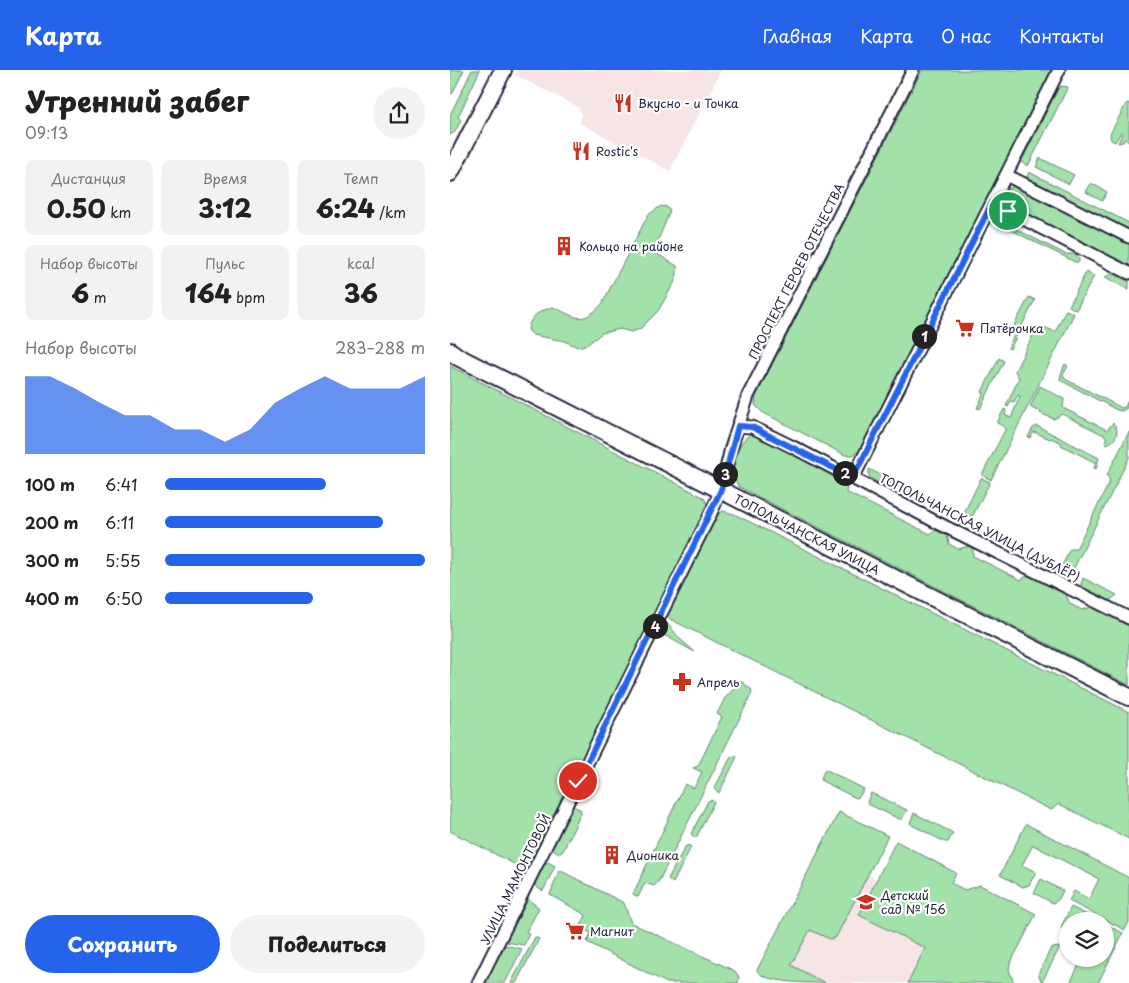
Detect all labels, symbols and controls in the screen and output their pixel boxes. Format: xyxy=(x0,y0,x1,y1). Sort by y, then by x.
text: Карта xyxy=(25,17,102,53)
text: Главная xyxy=(763,22,832,49)
text: Карта xyxy=(860,22,913,49)
text: О нас xyxy=(941,22,991,49)
text: Контакты xyxy=(1019,22,1104,49)
text: Утренний забег xyxy=(25,79,249,122)
button: share xyxy=(373,87,425,139)
restaurant icon: Вкусно - и Точка xyxy=(612,92,634,114)
place label: Вкусно - и Точка xyxy=(638,94,739,112)
text: 09:13 xyxy=(25,120,68,144)
restaurant icon: Rostic's xyxy=(570,140,592,162)
place label: Rostic's xyxy=(596,142,639,160)
text: Дистанция xyxy=(52,168,126,189)
text: Время xyxy=(203,168,247,189)
text: Темп xyxy=(343,168,379,189)
street label: ПРОСПЕКТ ГЕРОЕВ ОТЕЧЕСТВА xyxy=(744,180,848,362)
text: 0.50 xyxy=(47,189,106,227)
text: 3:12 xyxy=(198,189,252,227)
text: 6:24 xyxy=(316,189,375,227)
pin xyxy=(987,190,1029,232)
icon: arrive xyxy=(994,197,1022,225)
text: km xyxy=(106,202,131,223)
text: /km xyxy=(375,202,406,223)
building icon: Кольцо на районе xyxy=(553,235,575,257)
place label: Кольцо на районе xyxy=(579,237,684,255)
text: Набор высоты xyxy=(40,253,138,274)
text: Пульс xyxy=(205,253,245,274)
text: kcal xyxy=(347,253,375,274)
text: 6 xyxy=(72,274,89,312)
text: 164 xyxy=(185,274,232,312)
text: 36 xyxy=(344,274,378,312)
text: m xyxy=(89,287,106,308)
text: bpm xyxy=(232,287,265,308)
supermarket icon: Пятёрочка xyxy=(954,317,976,339)
place label: Пятёрочка xyxy=(980,319,1044,337)
pin: 1 xyxy=(912,324,936,348)
text: 1 xyxy=(921,326,928,347)
text: Набор высоты xyxy=(25,335,137,359)
text: 283–288 m xyxy=(335,335,425,359)
pin: 2 xyxy=(832,460,858,486)
pin: 3 xyxy=(712,462,738,486)
text: 2 xyxy=(841,463,850,484)
text: 3 xyxy=(721,464,730,485)
street label: ТОПОЛЬЧАНСКАЯ УЛИЦА (ДУБЛЁР) xyxy=(877,468,1083,586)
text: 100 m xyxy=(25,472,75,496)
text: 6:41 xyxy=(105,472,138,496)
street label: ТОПОЛЬЧАНСКАЯ УЛИЦА xyxy=(731,489,883,579)
text: 200 m xyxy=(25,510,79,534)
text: 6:11 xyxy=(105,510,134,534)
text: 300 m xyxy=(25,548,79,572)
text: 5:55 xyxy=(105,548,140,572)
text: 400 m xyxy=(25,586,79,610)
text: 6:50 xyxy=(105,586,143,610)
pin: 4 xyxy=(642,614,668,638)
text: 4 xyxy=(651,616,660,637)
pharmacy icon: Апрель xyxy=(671,671,693,693)
place label: Апрель xyxy=(697,673,739,691)
pin xyxy=(557,760,599,802)
icon: check xyxy=(564,767,592,795)
street label: УЛИЦА МАМОНТОВОЙ xyxy=(476,811,554,947)
building icon: Дионика xyxy=(601,844,623,866)
place label: Дионика xyxy=(626,846,680,864)
place label: Детский сад № 156 xyxy=(880,886,946,918)
school or university icon: Детский сад № 156 xyxy=(855,891,877,913)
map controls xyxy=(1059,912,1114,967)
button: layers xyxy=(1059,912,1114,967)
button: Сохранить xyxy=(25,915,220,973)
button: Поделиться xyxy=(230,915,425,973)
supermarket icon: Магнит xyxy=(564,920,586,942)
place label: Магнит xyxy=(590,922,635,940)

